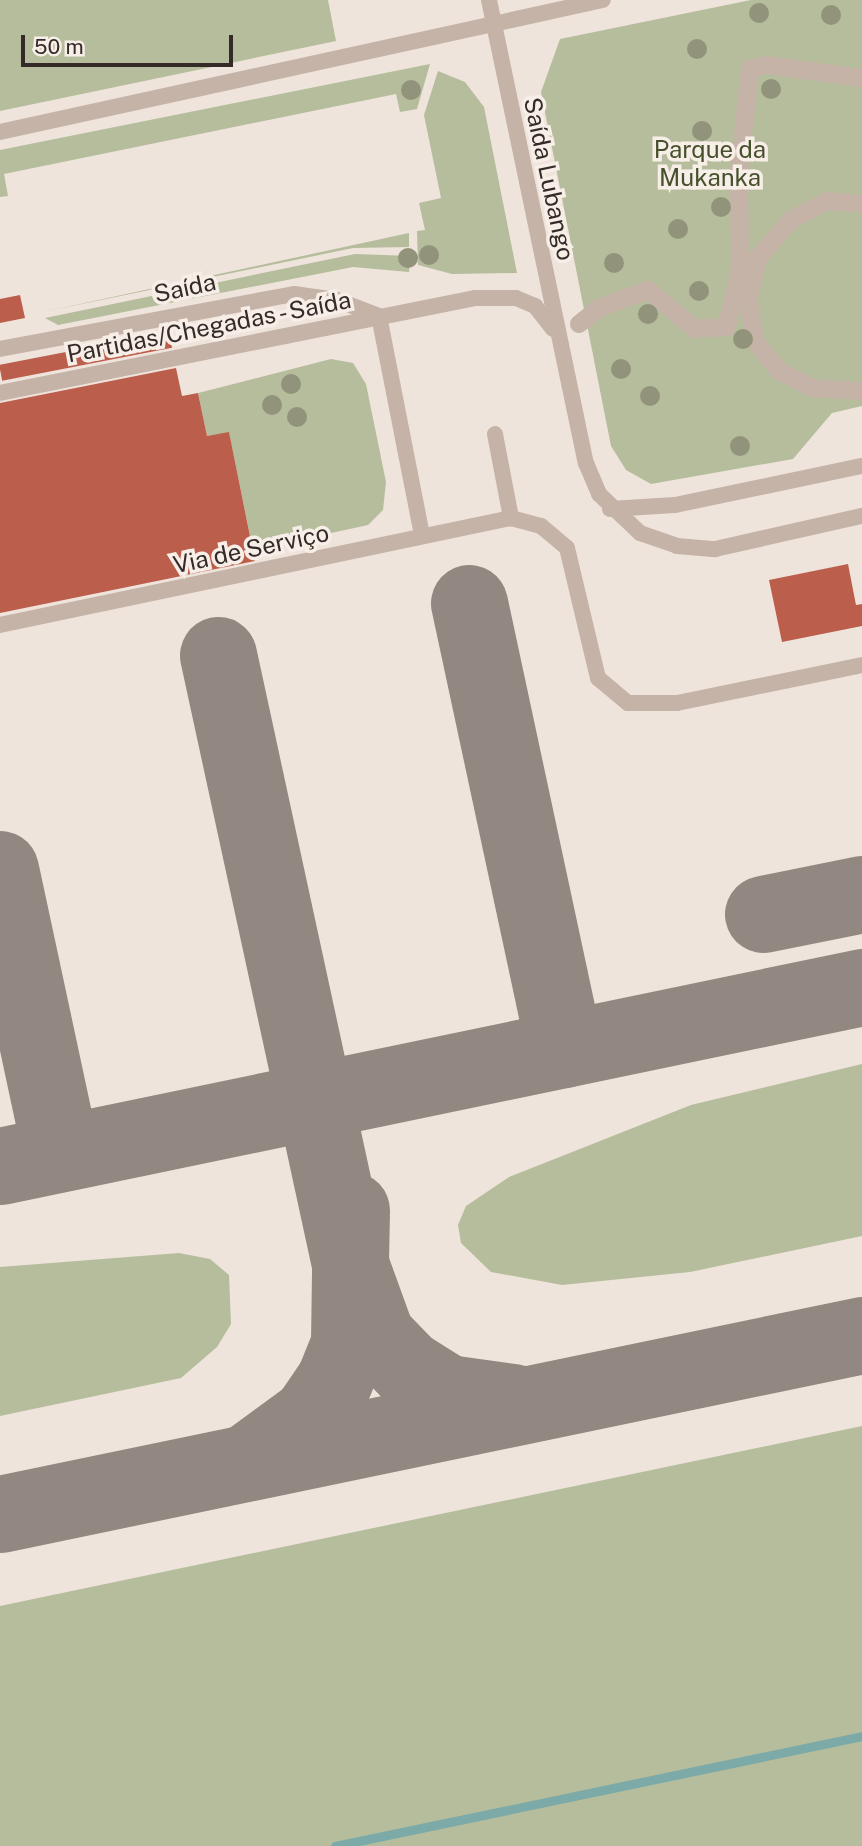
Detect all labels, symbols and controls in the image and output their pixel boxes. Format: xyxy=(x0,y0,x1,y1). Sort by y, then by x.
scale bar xyxy=(24,21,236,65)
text: 50 m xyxy=(34,34,84,59)
street label: Saída Lubango xyxy=(518,95,580,263)
park label: Parque da Mukanka xyxy=(654,136,766,192)
street label: Saída xyxy=(151,267,219,309)
street label: Partidas/Chegadas - Saída xyxy=(61,285,357,369)
street label: Via de Serviço xyxy=(170,518,332,580)

